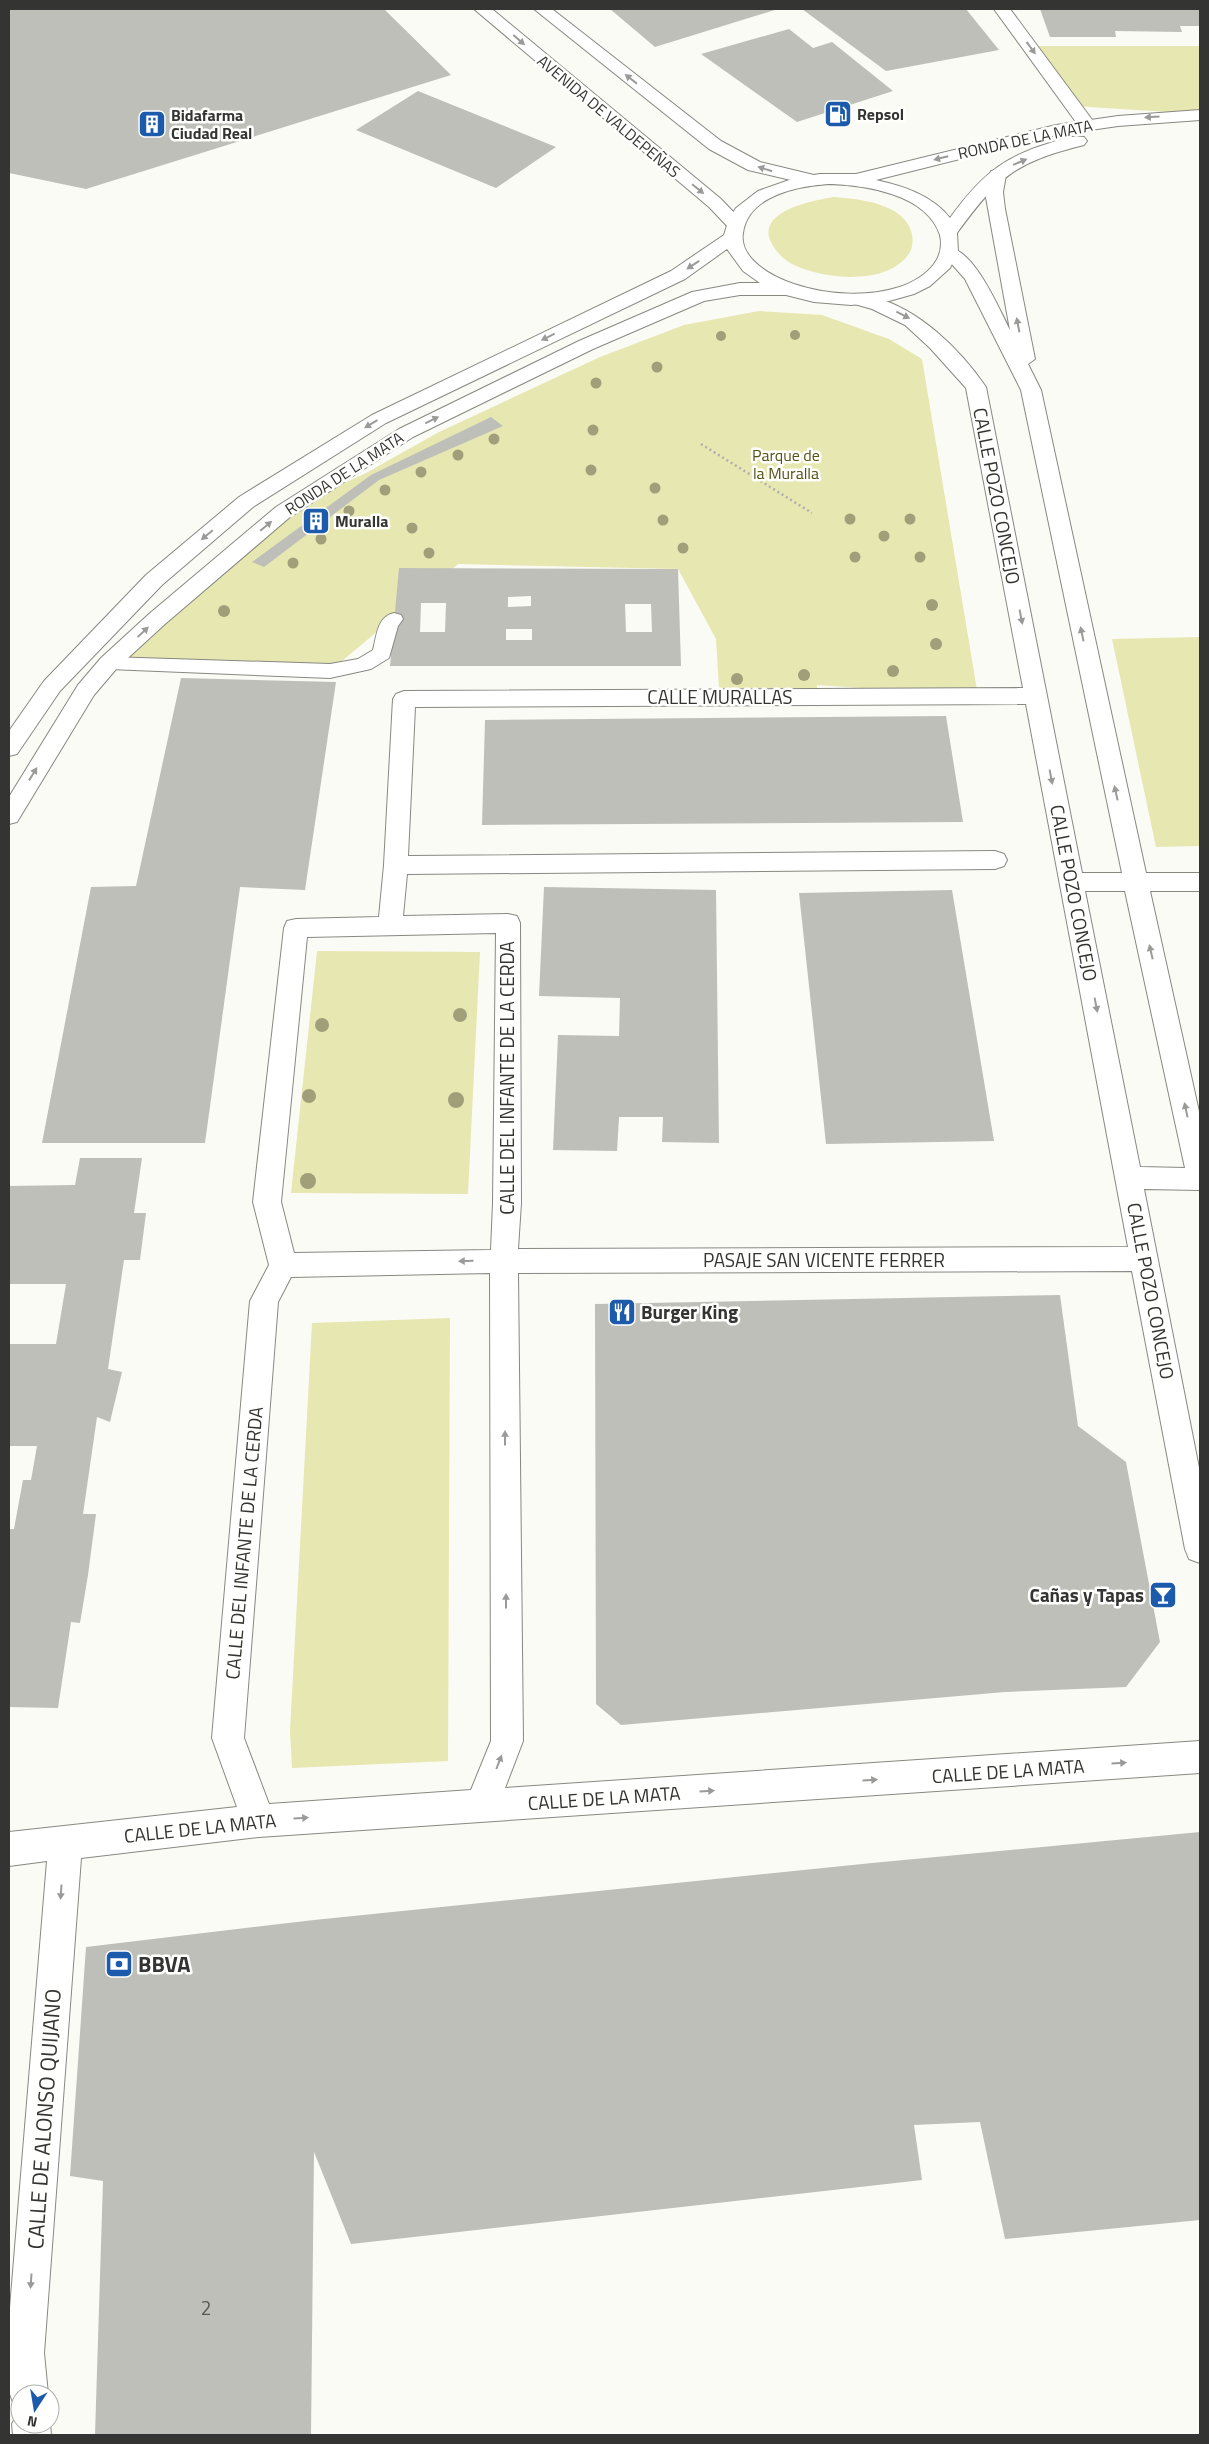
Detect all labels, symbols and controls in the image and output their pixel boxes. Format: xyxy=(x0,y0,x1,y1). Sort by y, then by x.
one-way arrow xyxy=(512,35,525,46)
one-way arrow xyxy=(1026,41,1036,55)
street label: AVENIDA DE VALDEPEÑAS xyxy=(532,49,686,183)
one-way arrow xyxy=(625,74,638,85)
fuel station icon: Repsol xyxy=(823,99,853,129)
place label: Repsol xyxy=(857,102,904,126)
place label: Bidafarma Ciudad Real xyxy=(171,103,252,145)
building icon: Bidafarma Ciudad Real xyxy=(137,109,167,139)
street label: RONDA DE LA MATA xyxy=(955,113,1095,165)
one-way arrow xyxy=(1143,114,1159,122)
one-way arrow xyxy=(933,154,948,162)
one-way arrow xyxy=(1013,157,1027,165)
one-way arrow xyxy=(757,165,772,173)
one-way arrow xyxy=(691,183,704,194)
one-way arrow xyxy=(687,260,700,270)
one-way arrow xyxy=(896,311,910,319)
one-way arrow xyxy=(1014,316,1022,332)
one-way arrow xyxy=(541,333,555,341)
street label: CALLE POZO CONCEJO xyxy=(966,405,1029,587)
one-way arrow xyxy=(425,416,439,424)
one-way arrow xyxy=(364,419,377,429)
street label: RONDA DE LA MATA xyxy=(280,425,408,520)
park label: Parque de la Muralla xyxy=(752,443,820,485)
building icon: Muralla xyxy=(301,506,331,536)
place label: Muralla xyxy=(335,509,389,533)
one-way arrow xyxy=(259,520,271,532)
one-way arrow xyxy=(201,529,214,540)
one-way arrow xyxy=(1017,610,1025,626)
one-way arrow xyxy=(136,626,148,638)
one-way arrow xyxy=(1078,627,1086,642)
street label: CALLE MURALLAS xyxy=(647,682,793,711)
one-way arrow xyxy=(29,767,38,780)
one-way arrow xyxy=(1048,769,1056,785)
one-way arrow xyxy=(1112,786,1120,801)
street label: CALLE POZO CONCEJO xyxy=(1043,802,1106,984)
street label: CALLE DEL INFANTE DE LA CERDA xyxy=(492,941,521,1215)
one-way arrow xyxy=(1147,944,1155,959)
one-way arrow xyxy=(1092,997,1100,1013)
one-way arrow xyxy=(1182,1103,1190,1118)
street label: CALLE POZO CONCEJO xyxy=(1120,1200,1183,1382)
street label: PASAJE SAN VICENTE FERRER xyxy=(703,1245,945,1274)
one-way arrow xyxy=(458,1257,474,1265)
restaurant icon: Burger King xyxy=(607,1297,637,1327)
place label: Burger King xyxy=(641,1297,738,1326)
street label: CALLE DEL INFANTE DE LA CERDA xyxy=(217,1405,270,1681)
one-way arrow xyxy=(501,1430,509,1446)
place label: Cañas y Tapas xyxy=(1030,1580,1144,1609)
bar icon: Cañas y Tapas xyxy=(1148,1580,1178,1610)
one-way arrow xyxy=(502,1592,510,1608)
street label: CALLE DE LA MATA xyxy=(931,1751,1085,1790)
one-way arrow xyxy=(496,1754,503,1769)
one-way arrow xyxy=(1111,1759,1127,1767)
one-way arrow xyxy=(862,1776,878,1784)
street label: CALLE DE LA MATA xyxy=(527,1778,681,1817)
one-way arrow xyxy=(700,1787,716,1795)
street label: CALLE DE LA MATA xyxy=(122,1805,278,1850)
one-way arrow xyxy=(293,1814,309,1822)
one-way arrow xyxy=(57,1885,65,1901)
place label: BBVA xyxy=(138,1947,191,1981)
bank icon: BBVA xyxy=(104,1949,134,1979)
street label: CALLE DE ALONSO QUIJANO xyxy=(18,1988,70,2250)
one-way arrow xyxy=(27,2274,35,2290)
house number: 2 xyxy=(201,2293,211,2322)
north arrow xyxy=(10,2384,60,2434)
text: N xyxy=(25,2411,39,2433)

